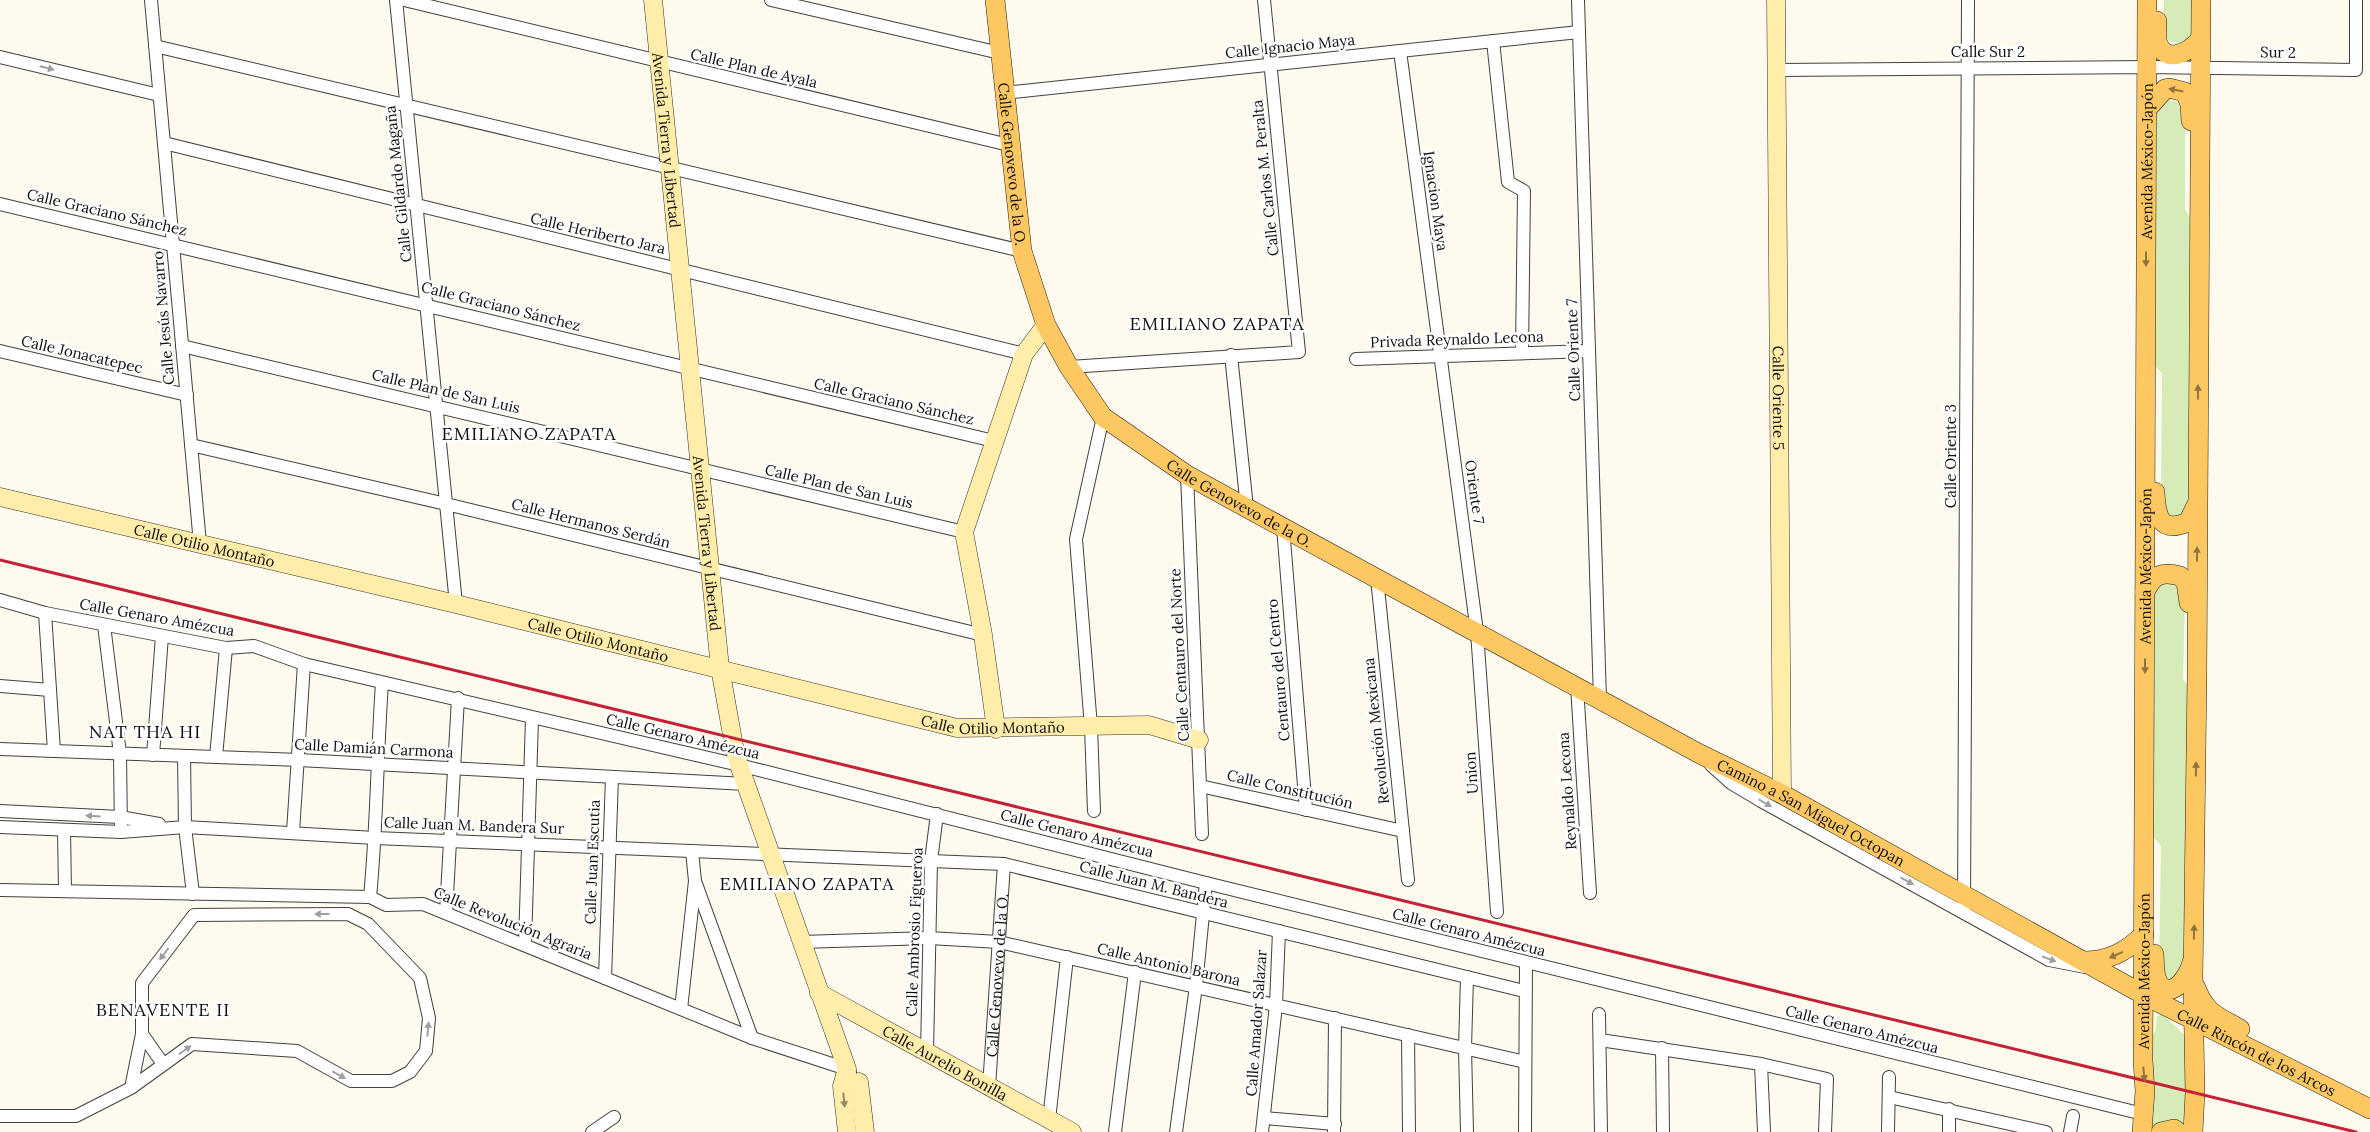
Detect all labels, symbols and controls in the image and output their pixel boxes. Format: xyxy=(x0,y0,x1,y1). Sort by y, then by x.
street label: Calle Ignacio Maya xyxy=(1224,30,1356,62)
street label: Calle Sur 2 xyxy=(1951,42,2025,61)
street label: Sur 2 xyxy=(2260,42,2296,62)
street label: Calle Plan de Ayala xyxy=(689,44,820,92)
street label: Avenida Tierra y Libertad xyxy=(649,51,685,229)
one-way arrow xyxy=(40,64,55,72)
street label: Calle Genovevo de la O. xyxy=(994,82,1031,247)
street label: Avenida México-Japón xyxy=(2137,83,2156,240)
one-way arrow xyxy=(2168,86,2183,94)
street label: Calle Carlos M. Peralta xyxy=(1247,99,1283,257)
street label: Calle Gildardo Magaña xyxy=(380,105,416,263)
street label: Ignacion Maya xyxy=(1420,150,1452,253)
street label: Calle Graciano Sánchez xyxy=(25,184,189,240)
street label: Calle Heriberto Jara xyxy=(529,208,668,258)
street label: Calle Jesús Navarro xyxy=(148,250,178,386)
one-way arrow xyxy=(2142,251,2150,267)
street label: Calle Graciano Sánchez xyxy=(419,277,583,335)
street label: Calle Oriente 7 xyxy=(1562,298,1584,402)
district label: EMILIANO ZAPATA xyxy=(1130,312,1304,335)
street label: Privada Reynaldo Lecona xyxy=(1370,326,1544,352)
street label: Calle Jonacatepec xyxy=(19,331,145,377)
street label: Calle Oriente 5 xyxy=(1769,346,1789,450)
street label: Calle Plan de San Luis xyxy=(370,365,522,417)
street label: Calle Graciano Sánchez xyxy=(812,373,976,429)
one-way arrow xyxy=(2194,383,2202,399)
street label: Calle Oriente 3 xyxy=(1941,404,1960,508)
district label: EMILIANO ZAPATA xyxy=(442,422,616,445)
street label: Avenida Tierra y Libertad xyxy=(689,454,726,632)
street label: Calle Genovevo de la O. xyxy=(1163,454,1316,551)
street label: Oriente 7 xyxy=(1461,459,1489,525)
street label: Calle Plan de San Luis xyxy=(763,460,915,512)
street label: Avenida México-Japón xyxy=(2135,488,2155,645)
street label: Calle Hermanos Serdán xyxy=(510,494,672,552)
street label: Calle Otilio Montaño xyxy=(132,519,277,571)
one-way arrow xyxy=(2193,546,2201,562)
street label: Calle Centauro del Norte xyxy=(1165,568,1193,742)
street label: Calle Genaro Amézcua xyxy=(78,594,236,640)
street label: Centauro del Centro xyxy=(1262,598,1294,742)
street label: Calle Otilio Montaño xyxy=(526,613,671,666)
street label: Revolución Mexicana xyxy=(1359,657,1393,805)
one-way arrow xyxy=(2141,658,2149,674)
street label: Calle Genaro Amézcua xyxy=(604,709,762,763)
street label: Calle Otilio Montaño xyxy=(919,710,1065,738)
district label: NAT THA HI xyxy=(89,720,201,743)
street label: Reynaldo Lecona xyxy=(1553,731,1581,851)
street label: Calle Damián Carmona xyxy=(294,734,454,762)
street label: Union xyxy=(1460,751,1482,795)
street label: Camino a San Miguel Octopan xyxy=(1714,754,1908,870)
one-way arrow xyxy=(2192,761,2200,777)
street label: Calle Constitución xyxy=(1225,765,1355,813)
one-way arrow xyxy=(1758,798,1771,807)
street label: Calle Juan Escutia xyxy=(580,799,604,925)
street label: Calle Genaro Amézcua xyxy=(998,805,1156,861)
one-way arrow xyxy=(85,811,101,819)
street label: Calle Juan M. Bandera Sur xyxy=(384,812,565,838)
street label: Calle Ambrosio Figueroa xyxy=(902,847,926,1017)
street label: Calle Juan M. Bandera xyxy=(1078,856,1231,912)
district label: EMILIANO ZAPATA xyxy=(720,872,894,895)
one-way arrow xyxy=(1900,877,1914,886)
street label: Calle Revolución Agraria xyxy=(431,882,595,964)
street label: Calle Genovevo de la O. xyxy=(982,893,1011,1058)
street label: Avenida México-Japón xyxy=(2134,893,2153,1050)
street label: Calle Genaro Amézcua xyxy=(1390,904,1548,960)
one-way arrow xyxy=(314,911,330,919)
one-way arrow xyxy=(2190,923,2198,939)
street label: Calle Antonio Barona xyxy=(1095,938,1243,990)
one-way arrow xyxy=(159,947,169,961)
street label: Calle Amador Salazar xyxy=(1241,948,1271,1097)
one-way arrow xyxy=(2108,951,2123,959)
one-way arrow xyxy=(2042,956,2057,963)
district label: BENAVENTE II xyxy=(96,998,230,1021)
street label: Calle Genaro Amézcua xyxy=(1783,1001,1941,1057)
street label: Calle Rincón de los Arcos xyxy=(2174,1004,2339,1100)
one-way arrow xyxy=(424,1020,432,1036)
street label: Calle Aurelio Bonilla xyxy=(879,1020,1011,1104)
one-way arrow xyxy=(178,1045,191,1055)
one-way arrow xyxy=(2141,1066,2149,1082)
one-way arrow xyxy=(332,1071,346,1079)
one-way arrow xyxy=(840,1093,848,1109)

